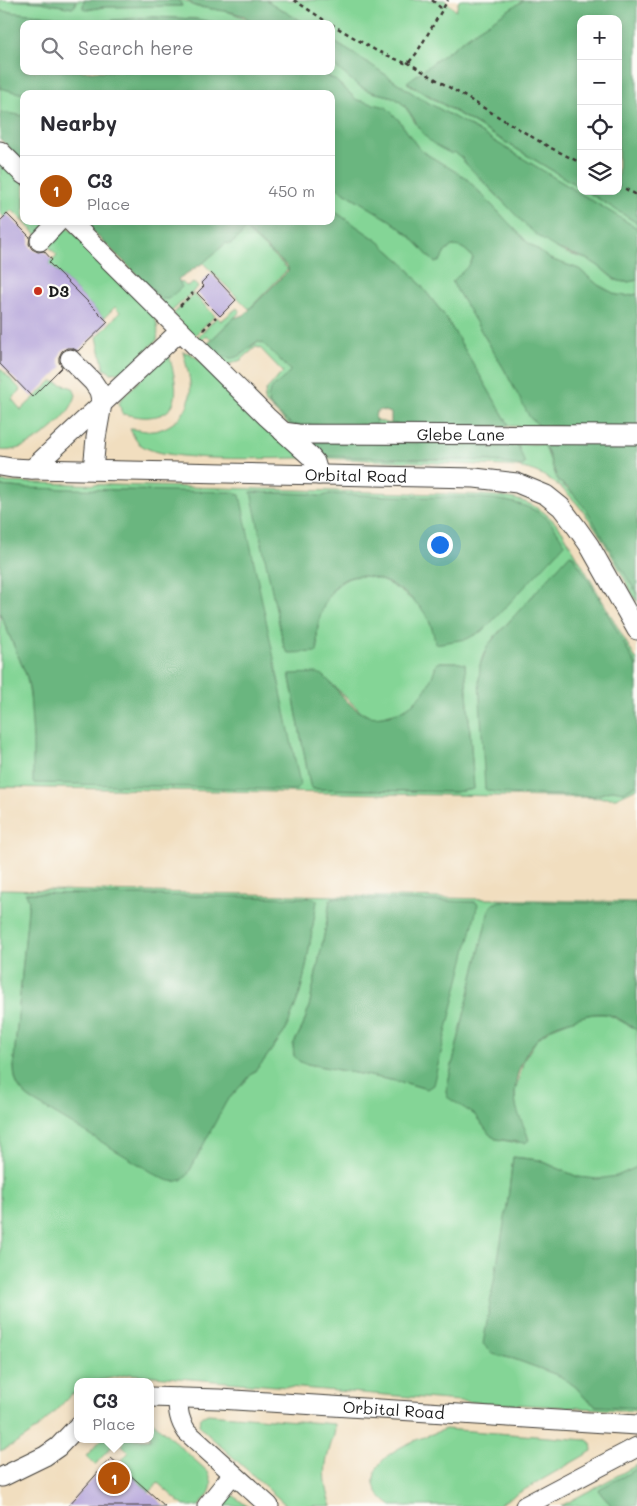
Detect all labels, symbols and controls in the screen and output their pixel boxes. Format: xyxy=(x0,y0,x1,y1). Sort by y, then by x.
map controls xyxy=(577,15,622,195)
button: + xyxy=(577,15,622,60)
search box xyxy=(20,20,335,75)
icon: search xyxy=(38,34,66,62)
text: Search here xyxy=(78,35,194,60)
button: − xyxy=(577,60,622,105)
button: locate xyxy=(577,105,622,150)
text: Nearby xyxy=(40,109,117,136)
button: layers xyxy=(577,150,622,195)
text: C3 xyxy=(87,168,113,193)
text: 1 xyxy=(52,180,60,201)
text: 450 m xyxy=(269,180,315,201)
text: Place xyxy=(87,193,130,214)
place label: D3 xyxy=(48,280,69,301)
marker: D3 xyxy=(32,285,44,297)
street label: Glebe Lane xyxy=(417,423,505,445)
street label: Orbital Road xyxy=(305,464,407,487)
your location xyxy=(427,532,453,558)
popup xyxy=(74,1378,154,1443)
text: C3 xyxy=(92,1388,118,1413)
street label: Orbital Road xyxy=(342,1396,445,1423)
text: Place xyxy=(92,1413,136,1434)
pin: 1 xyxy=(98,1459,130,1497)

